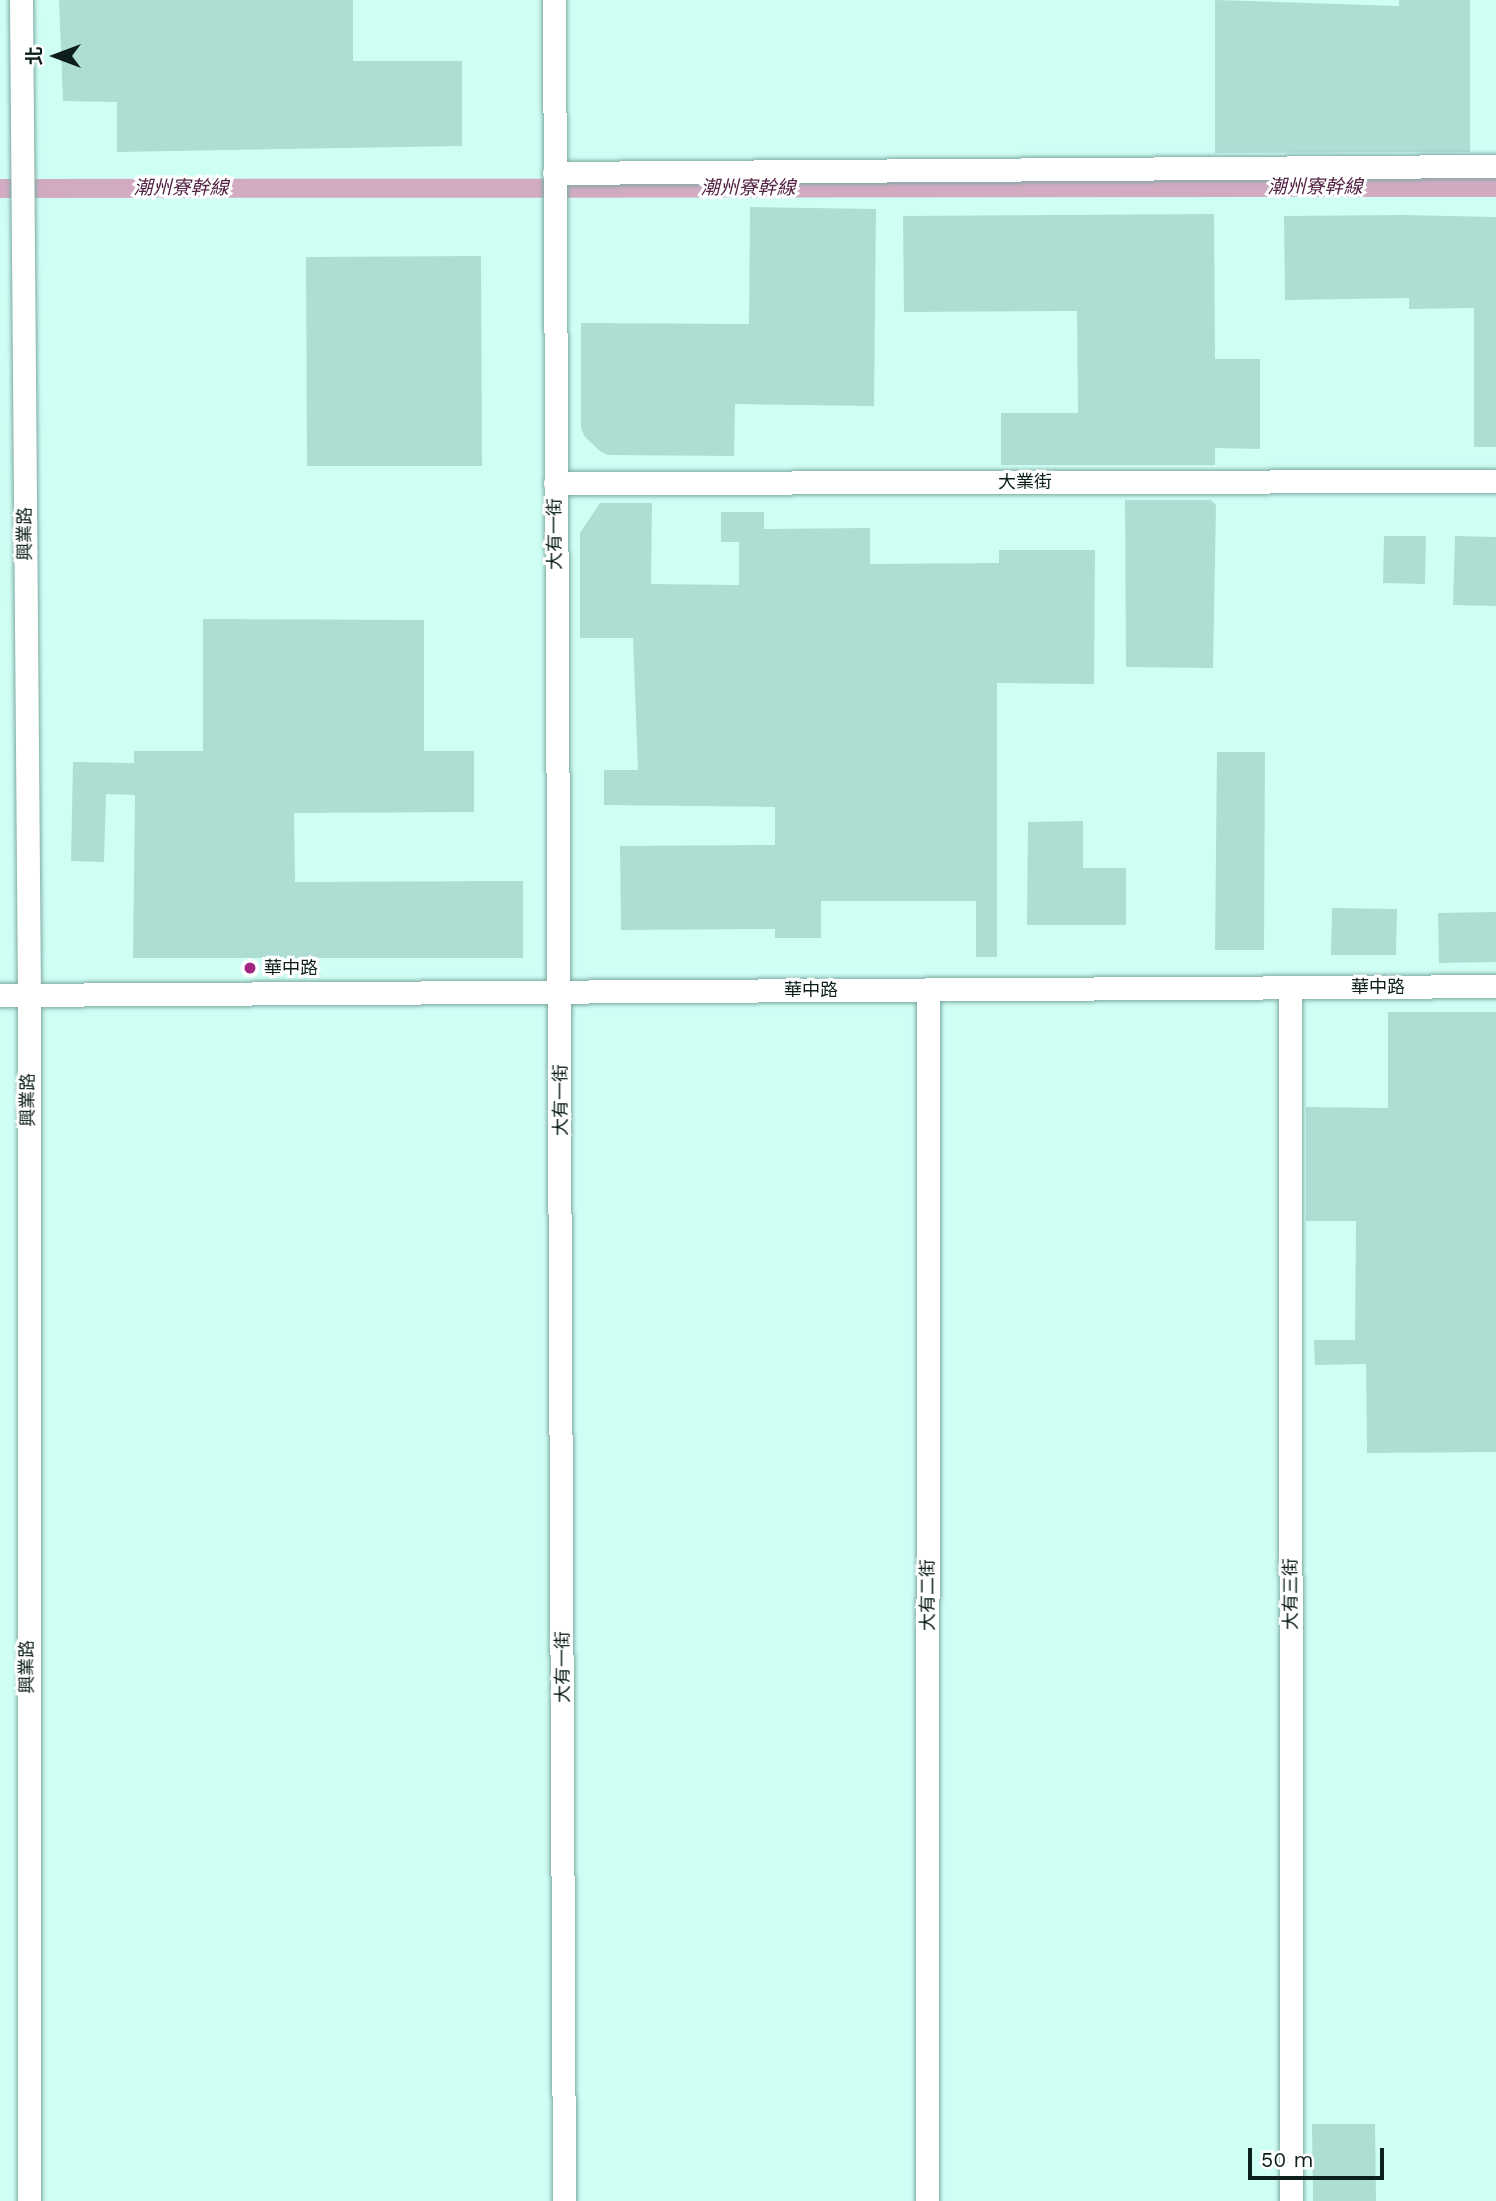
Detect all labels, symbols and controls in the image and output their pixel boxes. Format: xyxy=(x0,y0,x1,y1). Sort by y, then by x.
north arrow xyxy=(21,21,91,91)
text: 北 xyxy=(23,47,46,66)
water label: 潮州寮幹線 xyxy=(1268,176,1362,198)
water label: 潮州寮幹線 xyxy=(134,177,228,199)
water label: 潮州寮幹線 xyxy=(701,177,795,199)
street label: 大業街 xyxy=(998,471,1052,493)
street label: 大有一街 xyxy=(544,498,566,570)
street label: 興業路 xyxy=(14,507,36,561)
place label: 華中路 xyxy=(264,957,318,979)
marker: 華中路 xyxy=(242,960,258,976)
street label: 華中路 xyxy=(1351,976,1405,998)
street label: 華中路 xyxy=(784,979,838,1001)
street label: 大有一街 xyxy=(550,1064,572,1136)
street label: 興業路 xyxy=(17,1073,39,1127)
street label: 大有三街 xyxy=(1280,1558,1302,1630)
street label: 大有二街 xyxy=(917,1559,939,1631)
street label: 大有一街 xyxy=(552,1631,574,1703)
street label: 興業路 xyxy=(16,1640,38,1694)
scale bar xyxy=(1251,2134,1388,2178)
text: 50 m xyxy=(1261,2147,1313,2172)

